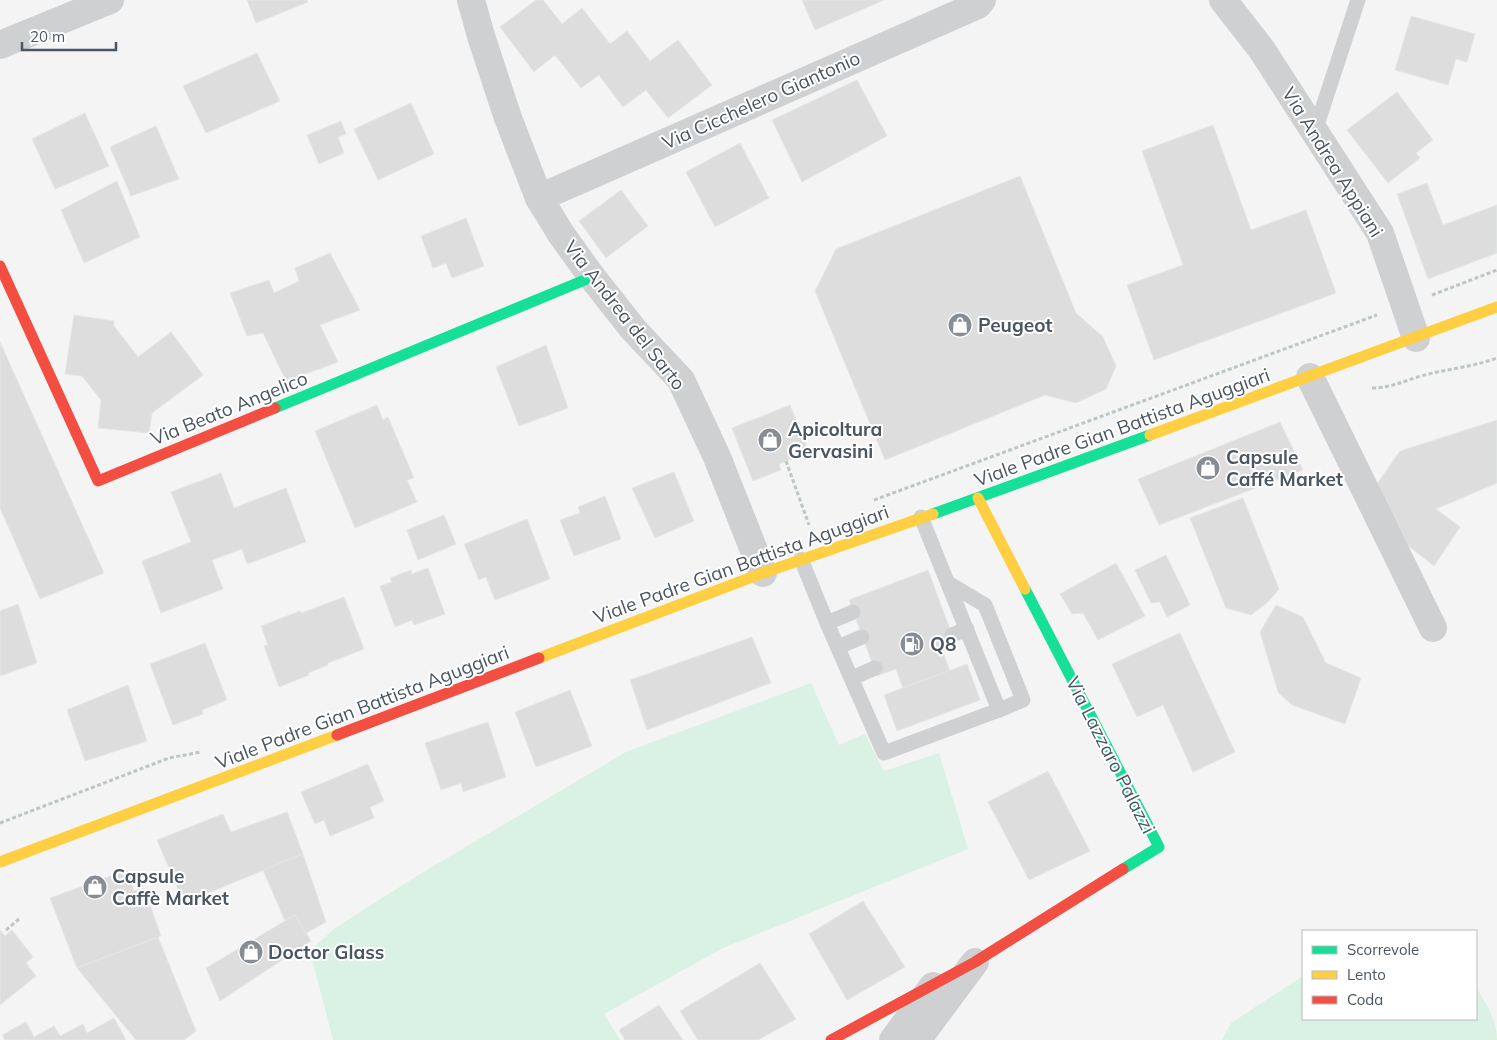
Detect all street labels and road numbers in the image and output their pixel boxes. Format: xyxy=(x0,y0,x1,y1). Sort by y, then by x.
street label: Via Cicchelero Giantonio xyxy=(658,46,864,154)
street label: Via Andrea Appiani xyxy=(1277,83,1389,241)
street label: Via Andrea del Sarto xyxy=(559,235,691,395)
street label: Viale Padre Gian Battista Aguggiari xyxy=(971,362,1273,492)
street label: Via Beato Angelico xyxy=(147,366,311,450)
street label: Viale Padre Gian Battista Aguggiari xyxy=(590,499,892,629)
street label: Viale Padre Gian Battista Aguggiari xyxy=(212,640,512,774)
street label: Via Lazzaro Palazzi xyxy=(1061,672,1161,838)

